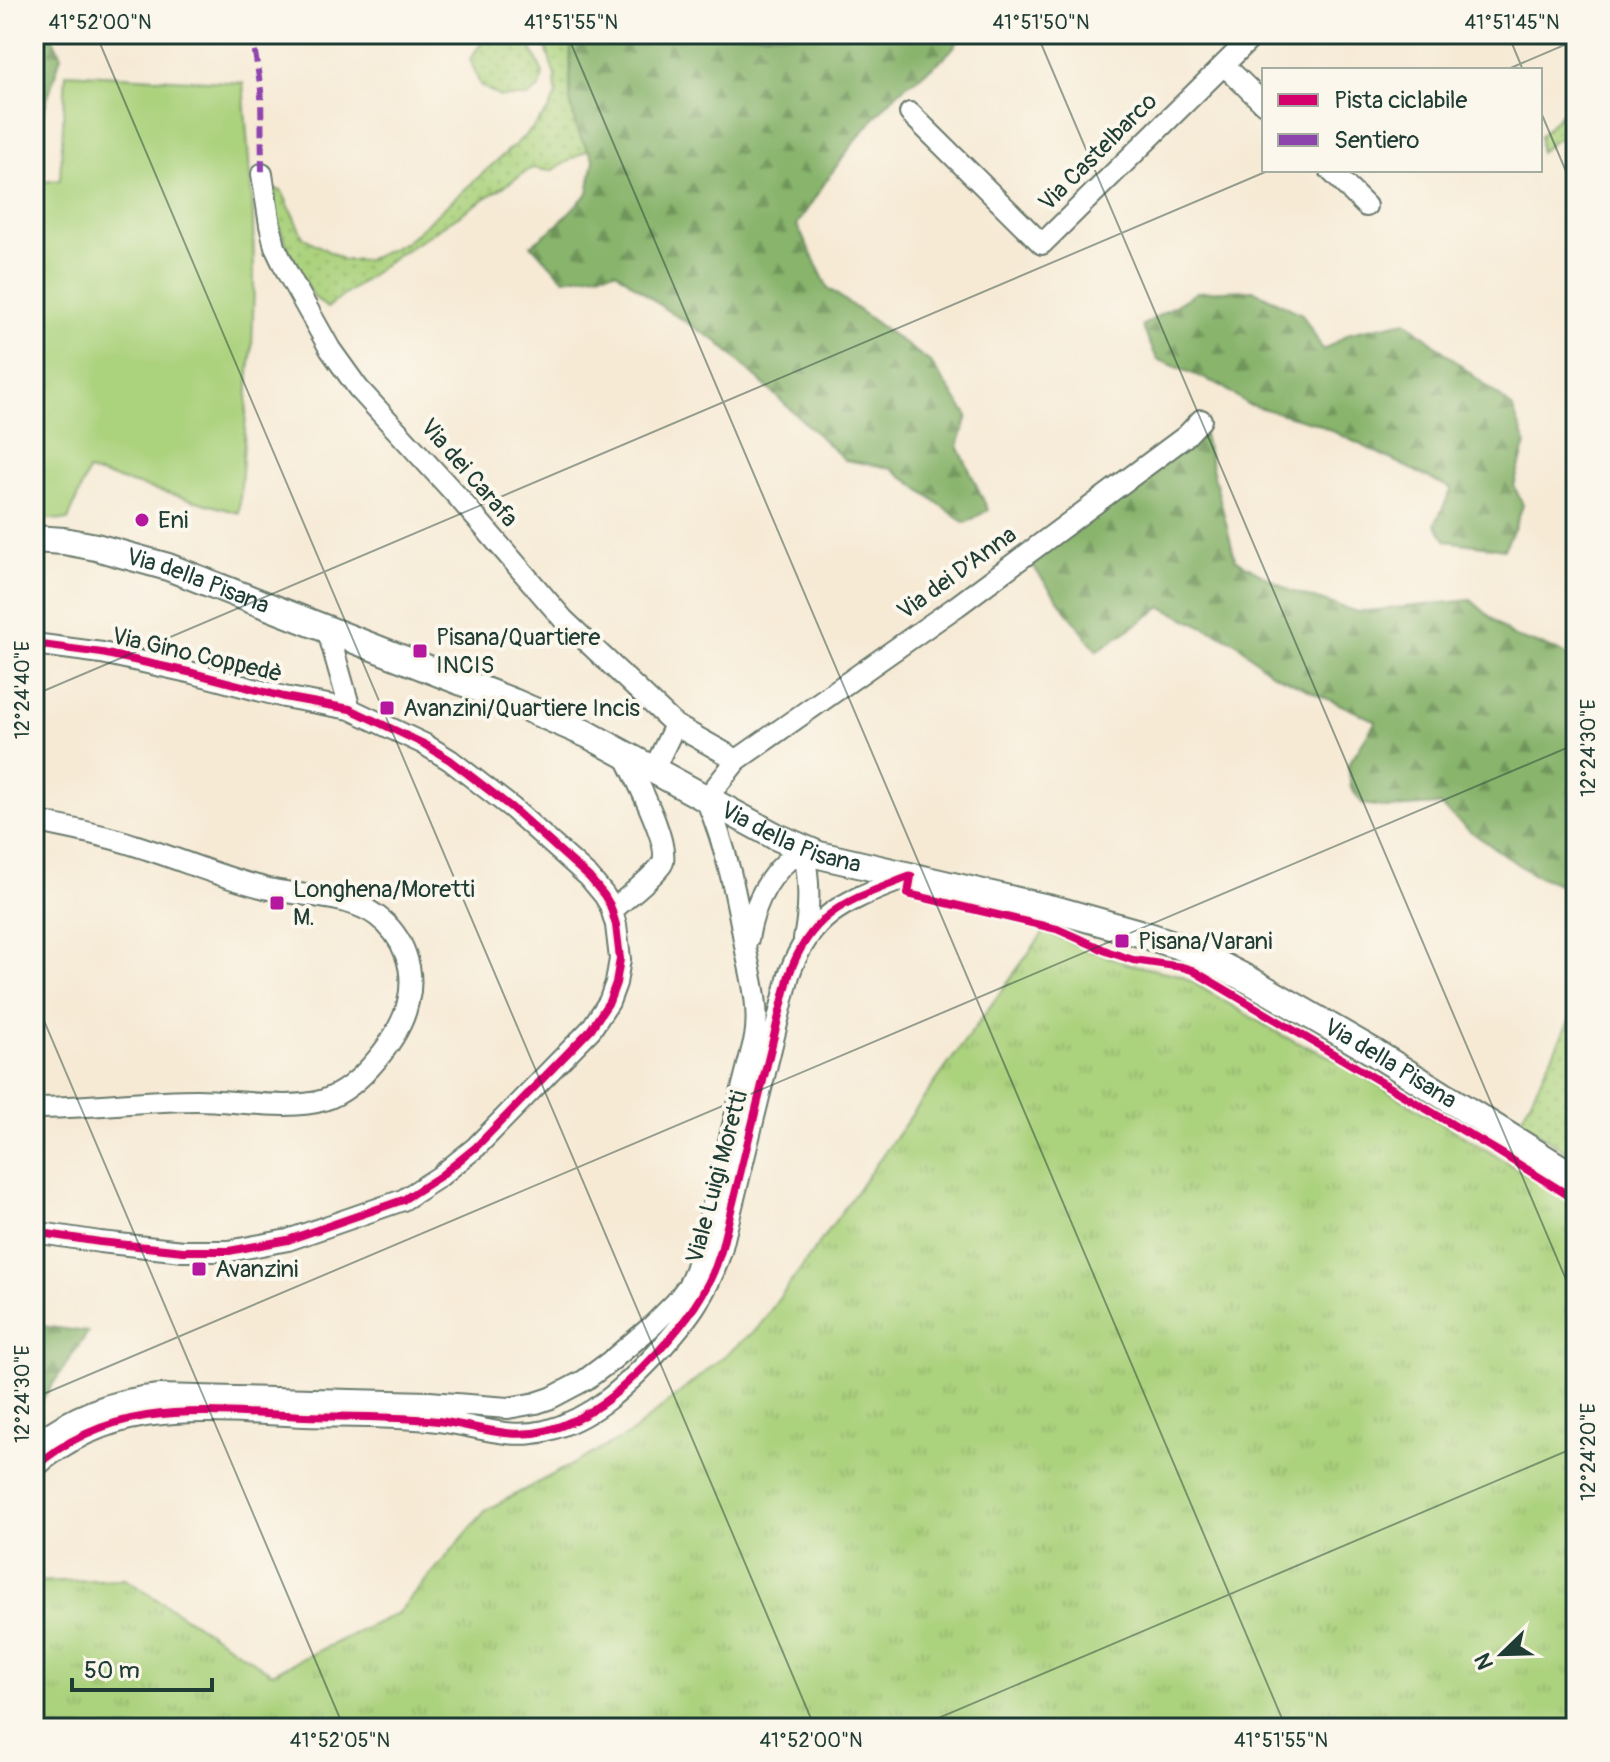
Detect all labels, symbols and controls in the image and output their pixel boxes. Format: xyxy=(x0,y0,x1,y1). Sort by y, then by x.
text: 41°52'00"N xyxy=(48,10,152,35)
text: 41°51'55"N xyxy=(524,10,618,35)
text: 41°51'50"N xyxy=(993,10,1089,35)
text: 41°51'45"N xyxy=(1465,10,1559,35)
legend xyxy=(1262,68,1542,172)
text: Pista ciclabile xyxy=(1334,86,1468,115)
street label: Via Castelbarco xyxy=(1033,87,1163,217)
text: Sentiero xyxy=(1334,126,1420,155)
street label: Via dei Carafa xyxy=(414,413,524,533)
place label: Eni xyxy=(158,506,188,535)
marker: Eni xyxy=(133,511,151,529)
street label: Via dei D’Anna xyxy=(892,520,1022,626)
street label: Via della Pisana xyxy=(123,542,274,620)
street label: Via Gino Coppedè xyxy=(109,621,285,689)
place label: Pisana/Quartiere INCIS xyxy=(436,623,600,680)
text: 12°24'40"E xyxy=(10,641,35,739)
marker: Pisana/Quartiere INCIS xyxy=(411,642,429,660)
place label: Avanzini/Quartiere Incis xyxy=(403,694,640,723)
marker: Avanzini/Quartiere Incis xyxy=(378,699,396,717)
text: 12°24'30"E xyxy=(1576,699,1601,797)
street label: Via della Pisana xyxy=(716,795,864,879)
place label: Longhena/Moretti M. xyxy=(293,875,475,932)
marker: Longhena/Moretti M. xyxy=(268,894,286,912)
place label: Pisana/Varani xyxy=(1138,927,1272,956)
marker: Pisana/Varani xyxy=(1113,932,1131,950)
street label: Via della Pisana xyxy=(1319,1012,1462,1115)
street label: Viale Luigi Moretti xyxy=(680,1087,754,1267)
place label: Avanzini xyxy=(215,1255,298,1284)
marker: Avanzini xyxy=(190,1260,208,1278)
text: 12°24'30"E xyxy=(10,1345,35,1443)
text: 12°24'20"E xyxy=(1576,1403,1601,1501)
north arrow xyxy=(1462,1614,1542,1694)
scale bar xyxy=(72,1642,212,1692)
text: N xyxy=(1469,1649,1500,1674)
text: 50 m xyxy=(84,1656,140,1685)
text: 41°52'05"N xyxy=(290,1728,390,1753)
text: 41°52'00"N xyxy=(759,1728,863,1753)
text: 41°51'55"N xyxy=(1234,1728,1328,1753)

